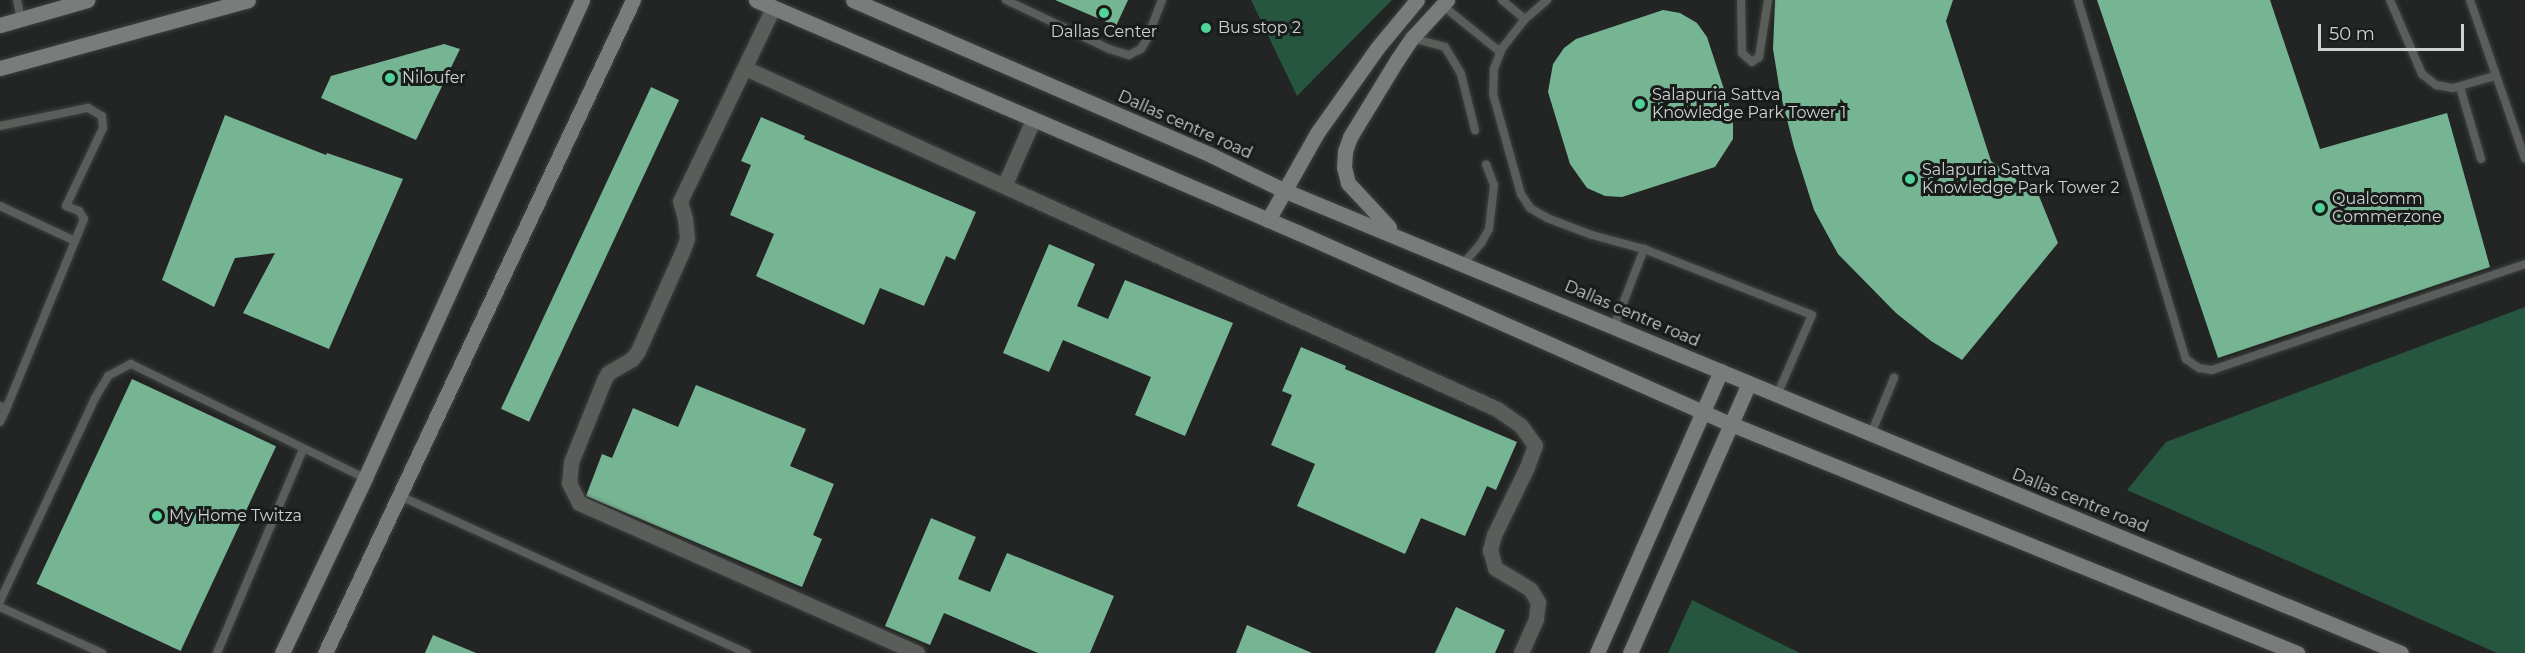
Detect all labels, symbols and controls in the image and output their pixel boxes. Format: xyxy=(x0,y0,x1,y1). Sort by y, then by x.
marker: Dallas Center xyxy=(1097,6,1111,20)
scale bar xyxy=(2321,12,2466,50)
place label: Bus stop 2 xyxy=(1218,18,1301,38)
marker: Bus stop 2 xyxy=(1199,21,1213,35)
place label: Dallas Center xyxy=(1051,22,1157,42)
text: 50 m xyxy=(2329,23,2375,45)
place label: Niloufer xyxy=(402,68,466,88)
marker: Niloufer xyxy=(383,71,397,85)
place label: Salapuria Sattva Knowledge Park Tower 1 xyxy=(1652,85,1846,123)
street label: Dallas centre road xyxy=(1115,87,1255,163)
marker: Salapuria Sattva Knowledge Park Tower 1 xyxy=(1633,97,1647,111)
place label: Salapuria Sattva Knowledge Park Tower 2 xyxy=(1922,160,2120,198)
marker: Salapuria Sattva Knowledge Park Tower 2 xyxy=(1903,172,1917,186)
place label: Qualcomm Commerzone xyxy=(2332,189,2442,227)
marker: Qualcomm Commerzone xyxy=(2313,201,2327,215)
street label: Dallas centre road xyxy=(1561,277,1703,351)
street label: Dallas centre road xyxy=(2009,465,2151,537)
place label: My Home Twitza xyxy=(169,506,302,526)
marker: My Home Twitza xyxy=(150,509,164,523)

